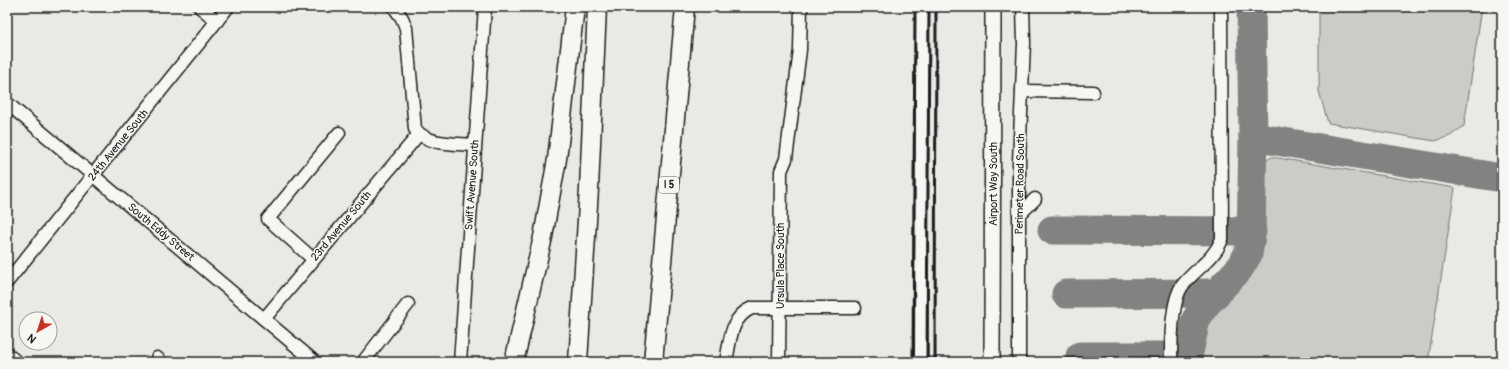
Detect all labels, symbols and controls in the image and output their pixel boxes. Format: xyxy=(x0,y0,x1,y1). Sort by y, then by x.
street label: 24th Avenue South xyxy=(85,107,151,183)
street label: Perimeter Road South xyxy=(1013,133,1027,235)
street label: Swift Avenue South xyxy=(462,139,482,231)
street label: Airport Way South xyxy=(987,142,1000,226)
road number: I 5 xyxy=(659,177,679,193)
street label: 23rd Avenue South xyxy=(308,188,374,264)
street label: South Eddy Street xyxy=(125,200,197,264)
street label: Ursula Place South xyxy=(774,223,787,309)
north arrow xyxy=(18,311,58,351)
text: N xyxy=(25,331,39,346)

